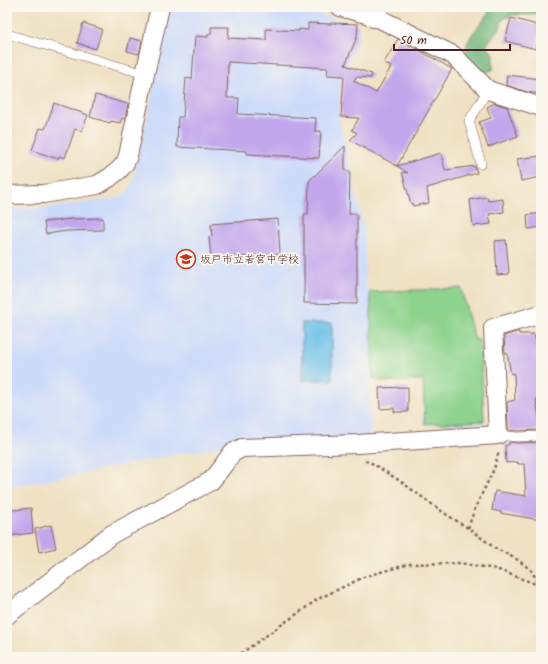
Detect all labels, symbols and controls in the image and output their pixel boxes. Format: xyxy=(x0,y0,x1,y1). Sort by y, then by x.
scale bar xyxy=(394,26,510,52)
text: 50 m xyxy=(400,31,427,50)
school or university icon: 坂戸市立若宮中学校 xyxy=(175,248,197,270)
place label: 坂戸市立若宮中学校 xyxy=(200,251,299,269)

